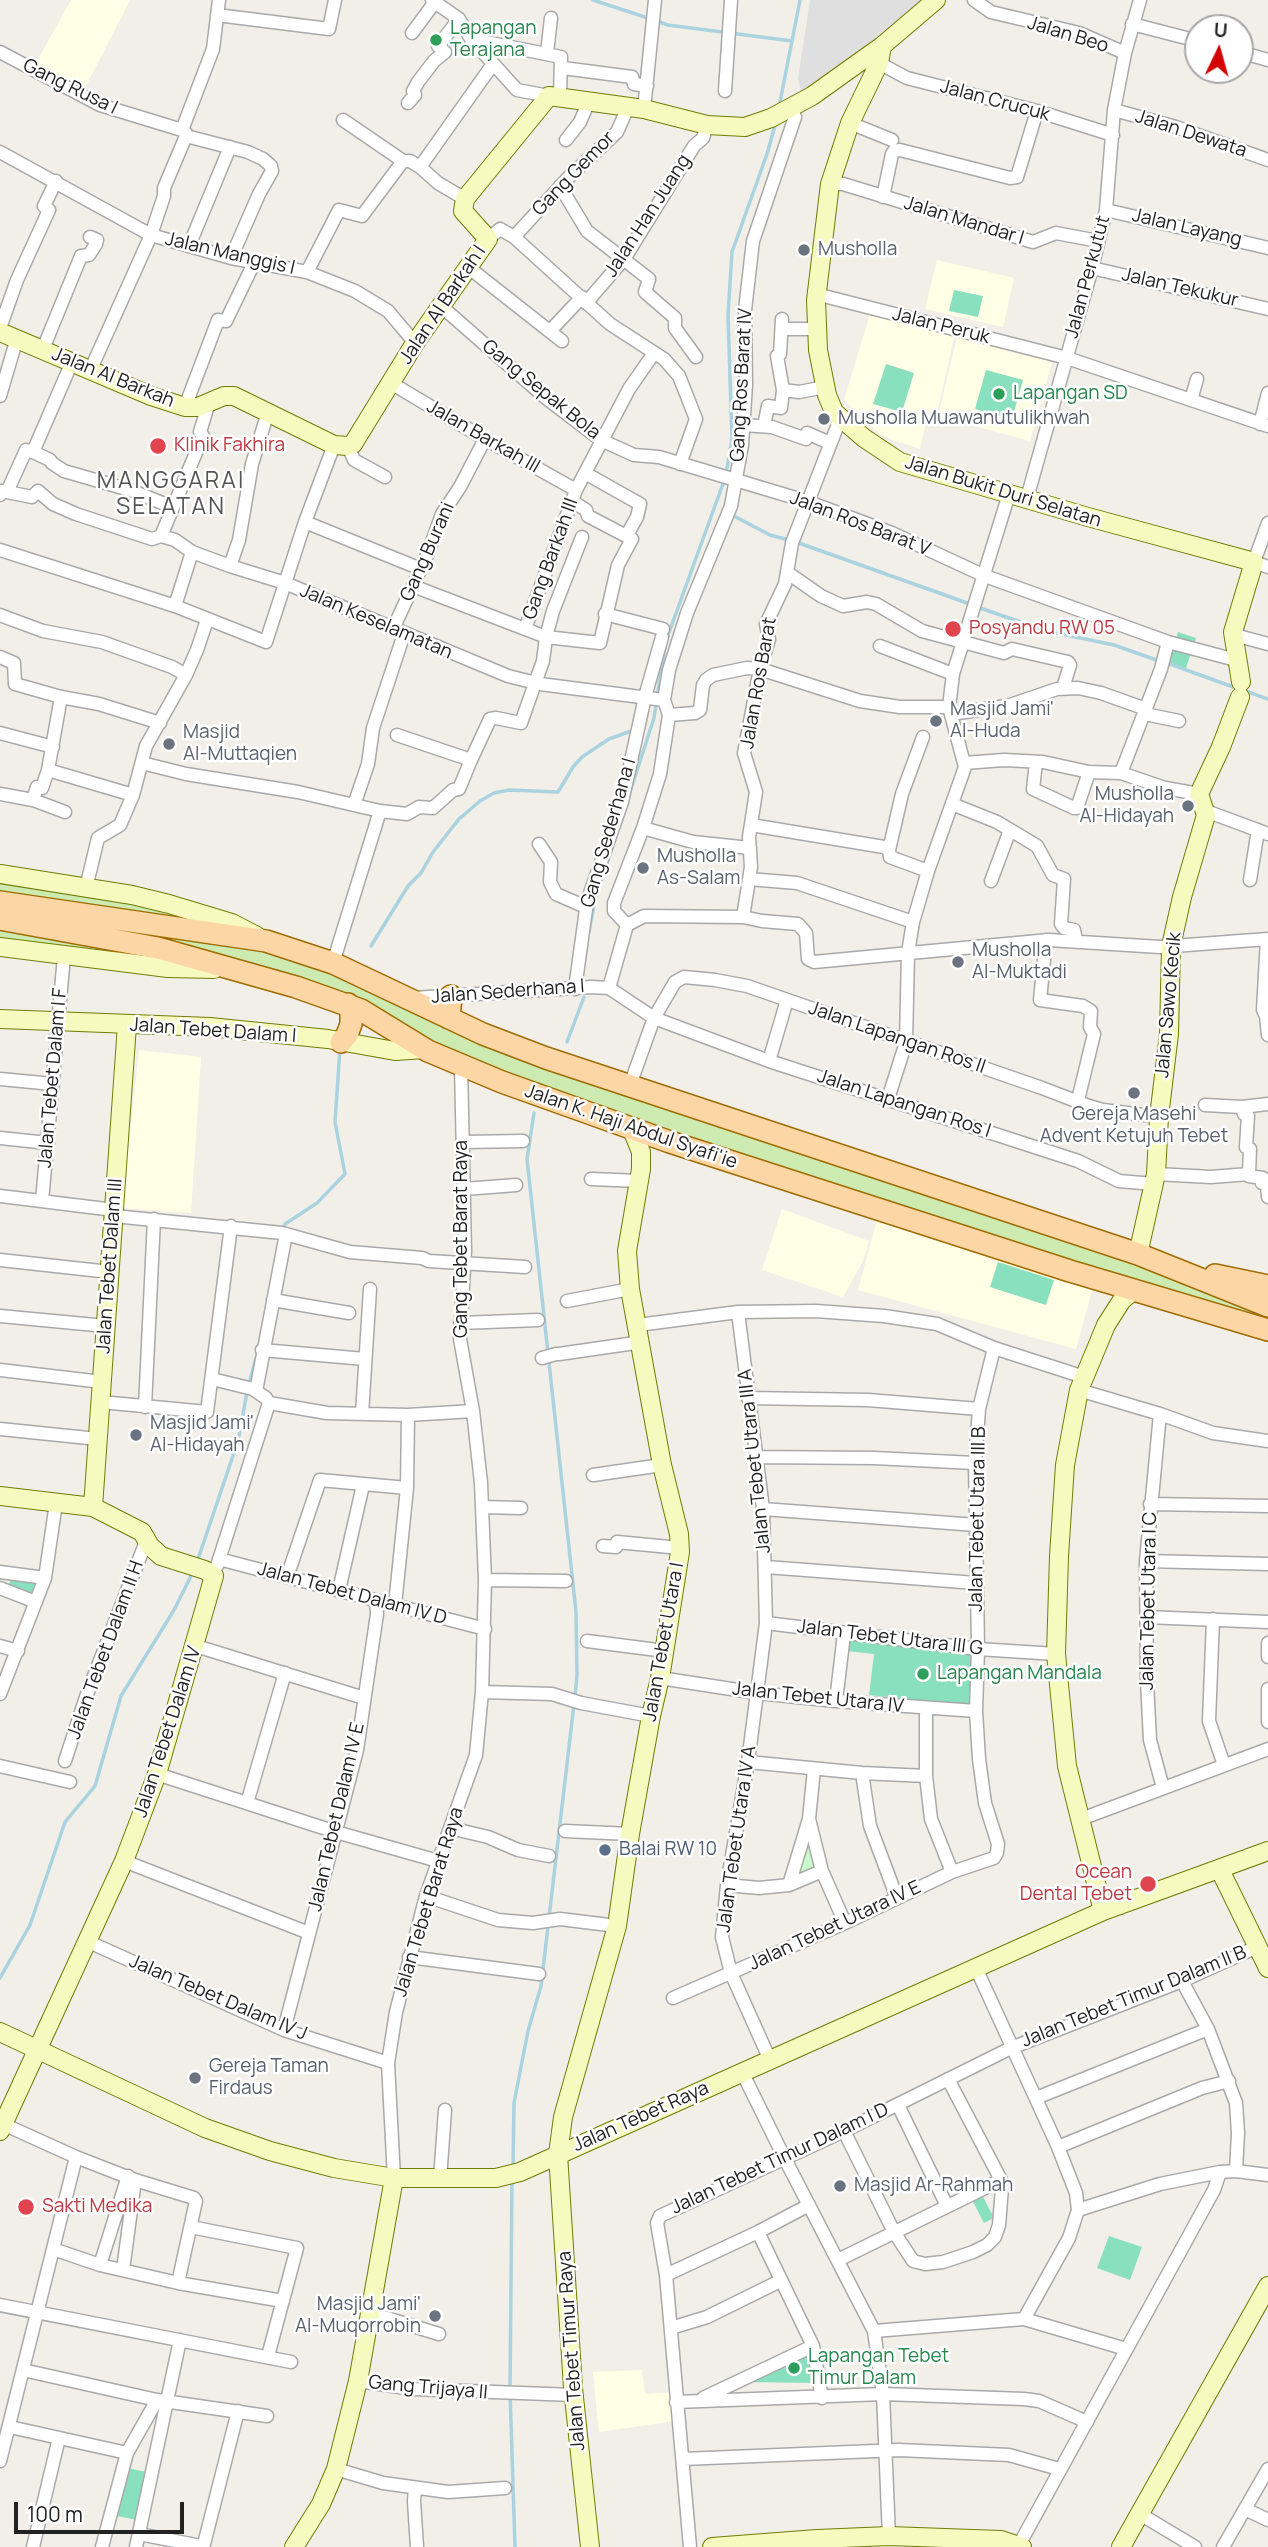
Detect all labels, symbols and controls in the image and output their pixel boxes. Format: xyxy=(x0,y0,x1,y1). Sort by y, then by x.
street label: Jalan Beo xyxy=(1025,12,1111,58)
north arrow xyxy=(1184,14,1254,84)
text: U xyxy=(1213,17,1229,44)
place label: Lapangan Terajana xyxy=(450,18,536,62)
marker: Lapangan Terajana xyxy=(428,32,444,48)
street label: Gang Rusa I xyxy=(19,54,121,120)
street label: Jalan Crucuk xyxy=(938,75,1052,127)
street label: Jalan Dewata xyxy=(1132,105,1250,163)
street label: Gang Gemor xyxy=(528,127,620,221)
street label: Jalan Han Juang xyxy=(600,151,696,281)
street label: Jalan Mandar I xyxy=(901,192,1027,250)
street label: Jalan Layang xyxy=(1130,204,1244,252)
street label: Jalan Perkutut xyxy=(1061,213,1115,341)
street label: Jalan Manggis I xyxy=(163,228,297,280)
place label: Musholla xyxy=(818,239,897,261)
street label: Jalan Al Barkah I xyxy=(395,241,491,369)
marker: Musholla xyxy=(796,242,812,258)
street label: Jalan Tekukur xyxy=(1120,264,1240,312)
street label: Jalan Peruk xyxy=(890,303,992,349)
street label: Gang Ros Barat IV xyxy=(727,308,757,462)
street label: Gang Sepak Bola xyxy=(477,335,605,445)
street label: Jalan Al Barkah xyxy=(48,343,178,413)
place label: Lapangan SD xyxy=(1013,383,1128,405)
marker: Lapangan SD xyxy=(991,386,1007,402)
street label: Jalan Barkah III xyxy=(422,395,544,479)
place label: Musholla Muawanutulikhwah xyxy=(838,408,1090,430)
marker: Musholla Muawanutulikhwah xyxy=(816,411,832,427)
place label: Klinik Fakhira xyxy=(174,435,285,457)
marker: Klinik Fakhira xyxy=(148,436,168,456)
street label: Jalan Bukit Duri Selatan xyxy=(902,451,1104,533)
district label: MANGGARAI SELATAN xyxy=(98,468,244,522)
street label: Jalan Ros Barat V xyxy=(787,487,933,561)
street label: Gang Barkah III xyxy=(518,495,584,623)
street label: Gang Burani xyxy=(396,499,460,605)
street label: Jalan Keselamatan xyxy=(296,580,456,664)
street label: Jalan Ros Barat xyxy=(736,615,782,751)
place label: Posyandu RW 05 xyxy=(969,618,1115,640)
marker: Posyandu RW 05 xyxy=(943,619,963,639)
place label: Masjid Jami' Al-Huda xyxy=(950,699,1054,743)
marker: Masjid Jami' Al-Huda xyxy=(928,713,944,729)
place label: Masjid Al-Muttaqien xyxy=(183,722,297,766)
marker: Masjid Al-Muttaqien xyxy=(161,736,177,752)
street label: Gang Sederhana I xyxy=(577,756,641,910)
place label: Musholla Al-Hidayah xyxy=(1079,784,1174,828)
marker: Musholla Al-Hidayah xyxy=(1180,798,1196,814)
place label: Musholla As-Salam xyxy=(657,846,740,890)
marker: Musholla As-Salam xyxy=(635,860,651,876)
street label: Jalan Sawo Kecik xyxy=(1151,931,1187,1079)
place label: Musholla Al-Muktadi xyxy=(972,940,1067,984)
marker: Musholla Al-Muktadi xyxy=(950,954,966,970)
street label: Jalan Sederhana I xyxy=(431,975,585,1009)
street label: Jalan Tebet Dalam I F xyxy=(34,987,72,1169)
street label: Jalan Lapangan Ros II xyxy=(806,997,988,1079)
street label: Jalan Tebet Dalam I xyxy=(129,1014,297,1048)
street label: Jalan Lapangan Ros I xyxy=(814,1065,994,1143)
street label: Jalan K. Haji Abdul Syafi'ie xyxy=(522,1080,740,1174)
marker: Gereja Masehi Advent Ketujuh Tebet xyxy=(1126,1085,1142,1101)
place label: Gereja Masehi Advent Ketujuh Tebet xyxy=(1040,1104,1228,1148)
street label: Gang Tebet Barat Raya xyxy=(451,1140,473,1338)
street label: Jalan Tebet Dalam III xyxy=(93,1178,127,1354)
street label: Jalan Tebet Utara III A xyxy=(734,1368,776,1554)
place label: Masjid Jami' Al-Hidayah xyxy=(150,1413,254,1457)
street label: Jalan Tebet Utara III B xyxy=(965,1426,991,1612)
marker: Masjid Jami' Al-Hidayah xyxy=(128,1427,144,1443)
street label: Jalan Tebet Utara I C xyxy=(1136,1512,1162,1690)
street label: Jalan Tebet Dalam II H xyxy=(63,1558,149,1742)
street label: Jalan Tebet Dalam IV D xyxy=(255,1558,449,1630)
street label: Jalan Tebet Utara I xyxy=(639,1561,689,1723)
street label: Jalan Tebet Utara III G xyxy=(796,1615,984,1661)
street label: Jalan Tebet Dalam IV xyxy=(130,1644,206,1820)
place label: Lapangan Mandala xyxy=(937,1663,1102,1685)
marker: Lapangan Mandala xyxy=(915,1666,931,1682)
street label: Jalan Tebet Utara IV xyxy=(731,1678,905,1718)
street label: Jalan Tebet Dalam IV E xyxy=(304,1720,370,1914)
street label: Jalan Tebet Utara IV A xyxy=(713,1744,761,1934)
street label: Jalan Tebet Barat Raya xyxy=(389,1805,469,1999)
place label: Balai RW 10 xyxy=(619,1839,717,1861)
marker: Balai RW 10 xyxy=(597,1842,613,1858)
place label: Ocean Dental Tebet xyxy=(1020,1862,1132,1906)
marker: Ocean Dental Tebet xyxy=(1138,1874,1158,1894)
street label: Jalan Tebet Utara IV E xyxy=(745,1876,925,1976)
street label: Jalan Tebet Timur Dalam II B xyxy=(1018,1941,1250,2053)
street label: Jalan Tebet Dalam IV J xyxy=(126,1950,310,2046)
place label: Gereja Taman Firdaus xyxy=(209,2056,329,2100)
marker: Gereja Taman Firdaus xyxy=(187,2070,203,2086)
street label: Jalan Tebet Raya xyxy=(570,2077,712,2157)
street label: Jalan Tebet Timur Dalam I D xyxy=(668,2099,892,2219)
place label: Masjid Ar-Rahmah xyxy=(854,2175,1013,2197)
marker: Masjid Ar-Rahmah xyxy=(832,2178,848,2194)
place label: Sakti Medika xyxy=(42,2196,152,2218)
marker: Sakti Medika xyxy=(16,2197,36,2217)
street label: Jalan Tebet Timur Raya xyxy=(554,2250,590,2452)
place label: Masjid Jami' Al-Muqorrobin xyxy=(295,2294,421,2338)
marker: Masjid Jami' Al-Muqorrobin xyxy=(427,2308,443,2324)
place label: Lapangan Tebet Timur Dalam xyxy=(808,2346,949,2390)
marker: Lapangan Tebet Timur Dalam xyxy=(786,2360,802,2376)
street label: Gang Trijaya II xyxy=(367,2371,489,2405)
scale bar xyxy=(18,2488,187,2532)
text: 100 m xyxy=(27,2500,83,2528)

